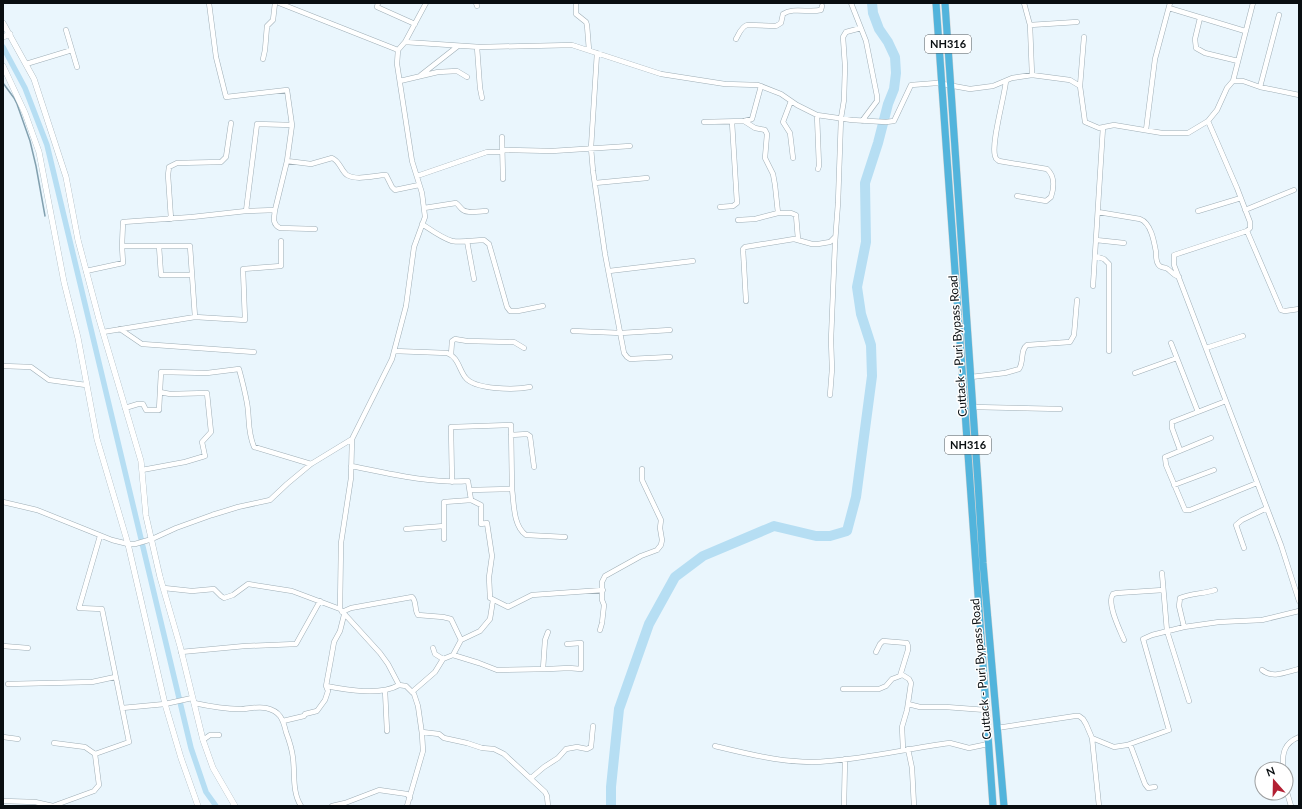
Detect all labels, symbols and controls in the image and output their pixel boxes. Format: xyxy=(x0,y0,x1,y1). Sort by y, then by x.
road number: NH316 xyxy=(925,35,971,53)
street label: Cuttack - Puri Bypass Road xyxy=(945,275,970,417)
road number: NH316 xyxy=(945,436,991,454)
street label: Cuttack - Puri Bypass Road xyxy=(967,598,994,740)
north arrow xyxy=(1254,761,1294,801)
text: N xyxy=(1264,764,1277,779)

